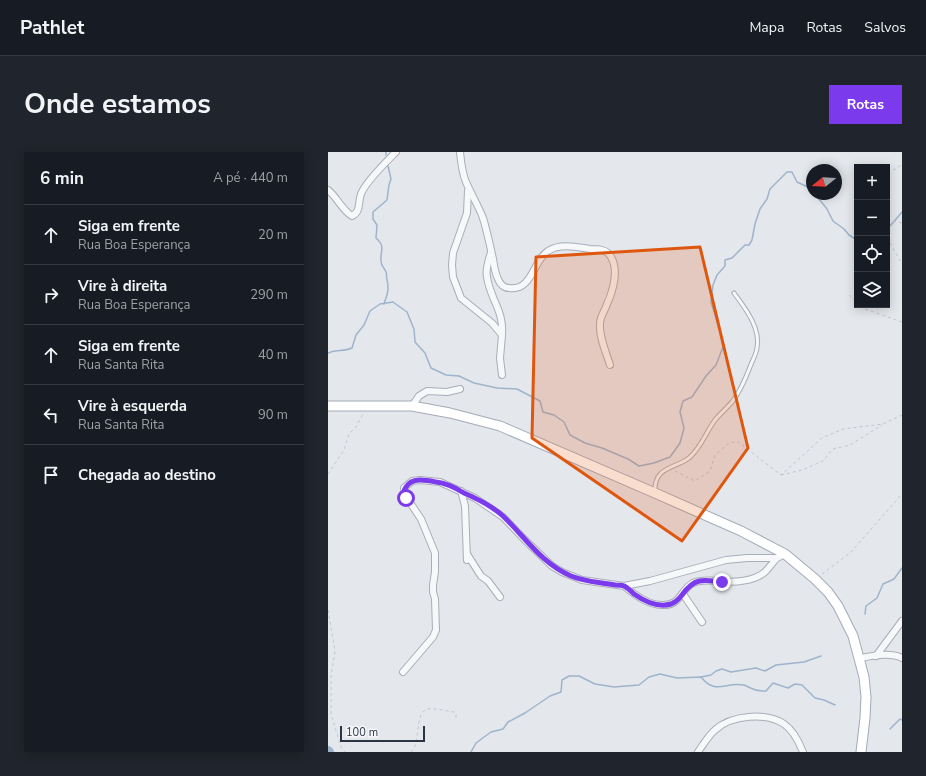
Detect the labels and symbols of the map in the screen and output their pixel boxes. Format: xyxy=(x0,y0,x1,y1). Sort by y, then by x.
north arrow xyxy=(806,164,842,200)
route start xyxy=(397,489,415,507)
route end xyxy=(713,573,731,591)
scale bar xyxy=(340,724,425,743)

